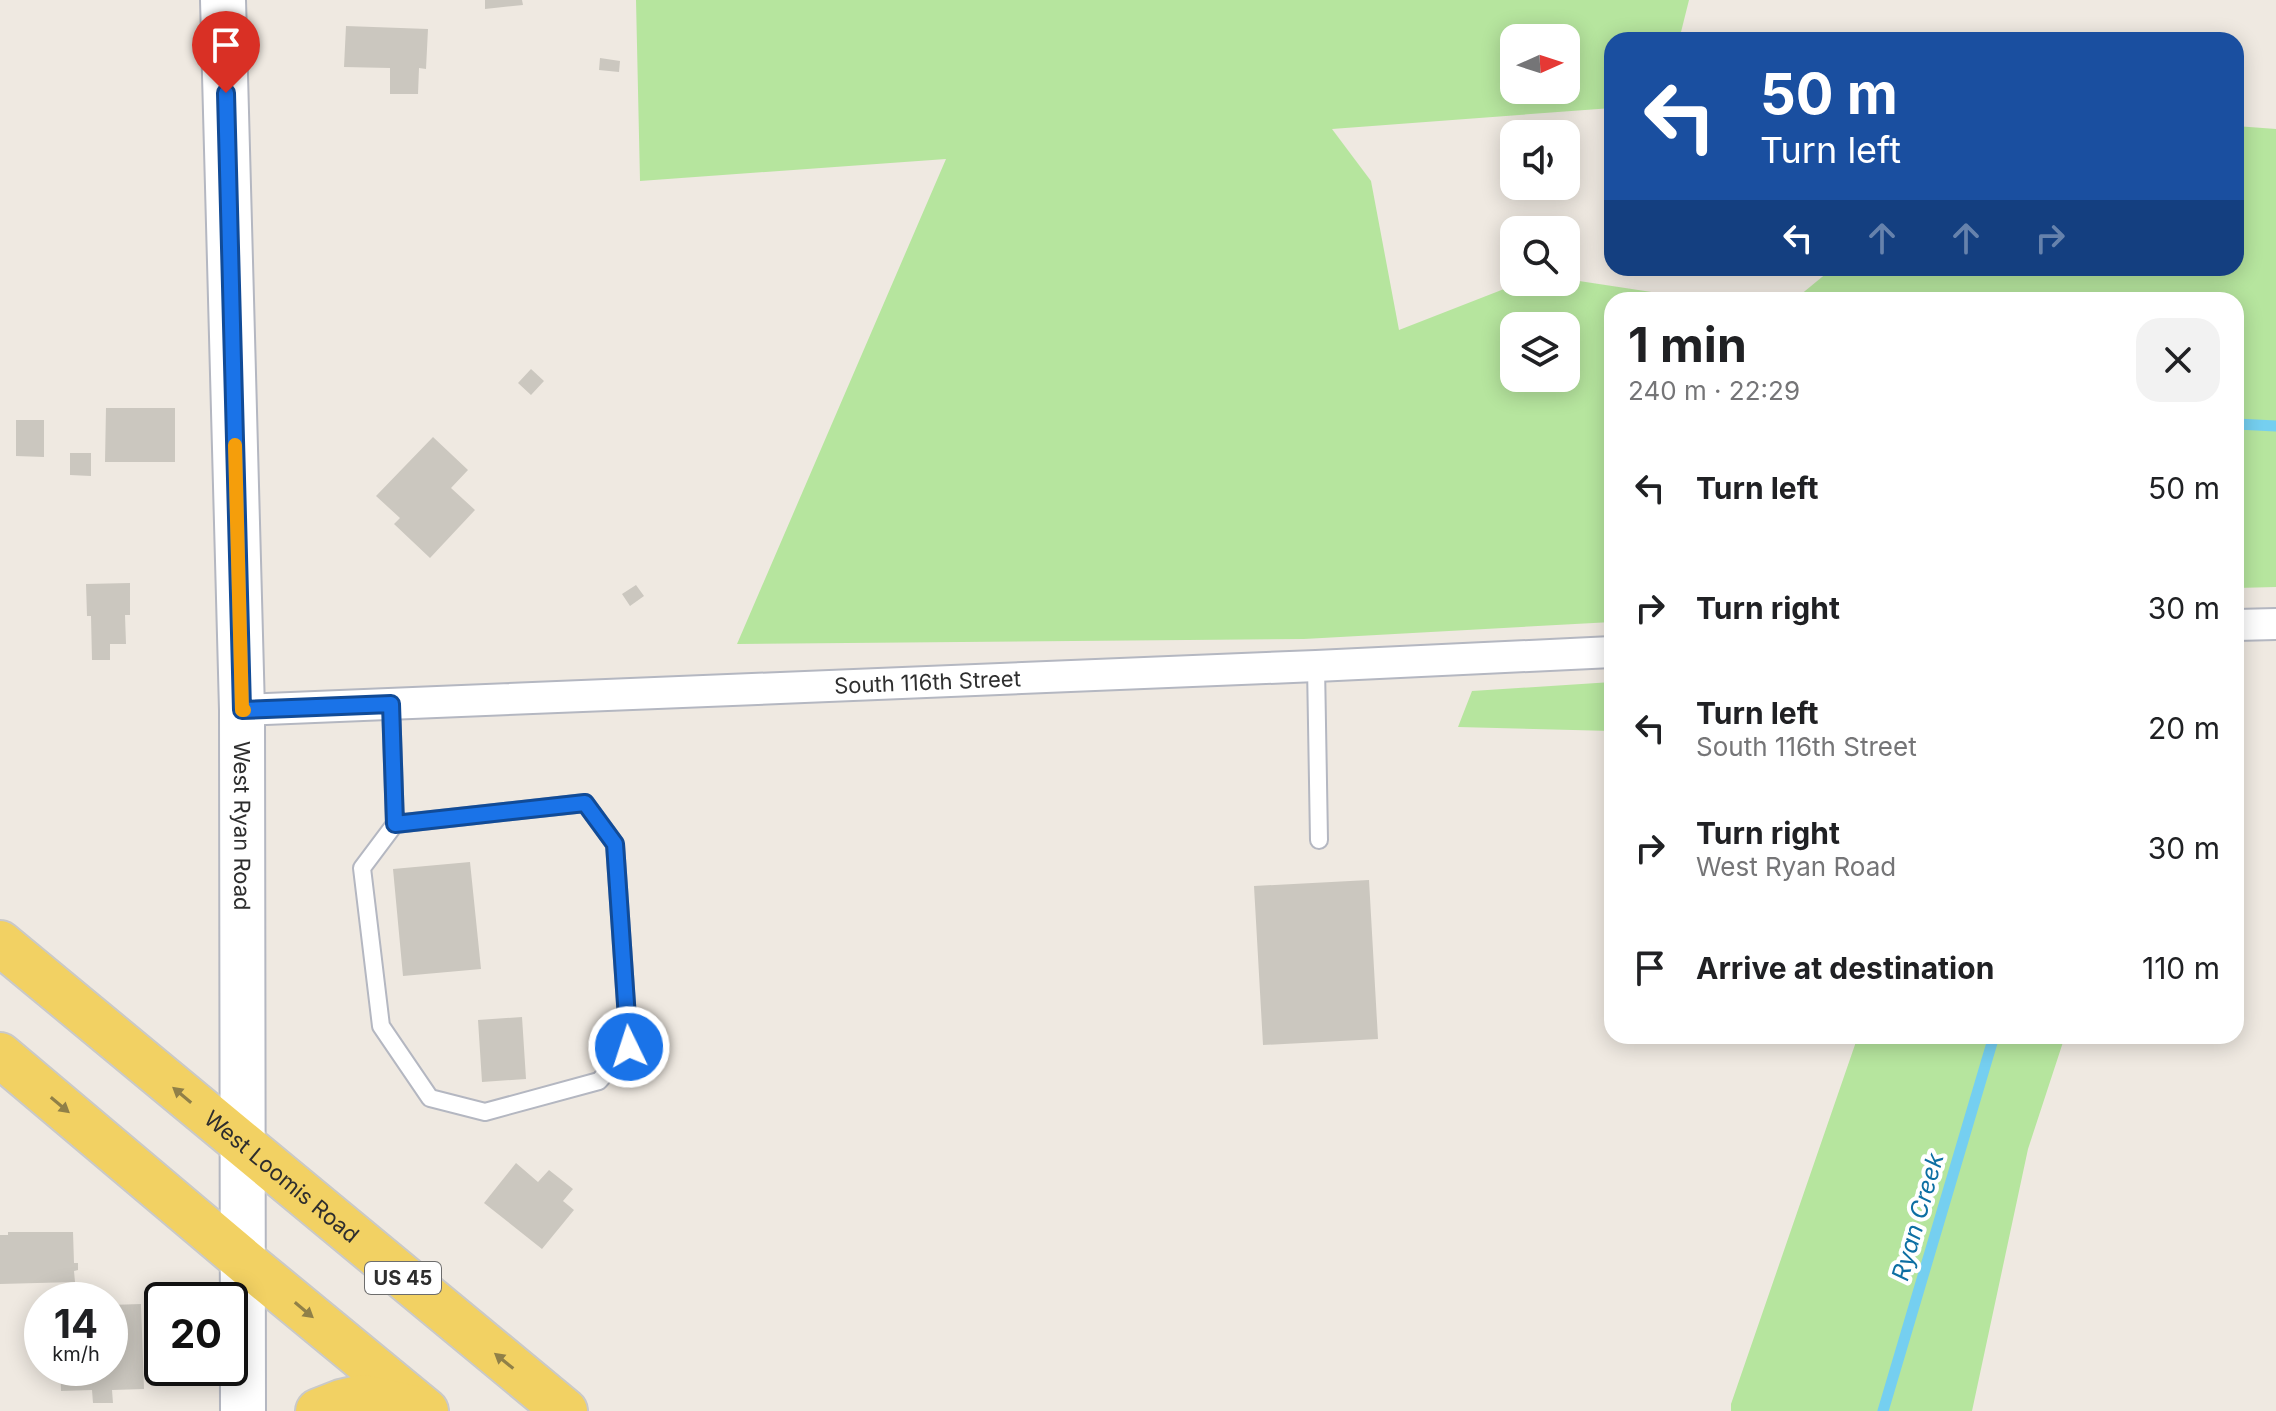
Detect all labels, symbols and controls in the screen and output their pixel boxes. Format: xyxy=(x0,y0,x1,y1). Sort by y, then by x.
pin xyxy=(192,11,260,93)
icon: arrive xyxy=(204,23,248,67)
north arrow xyxy=(1500,24,1580,104)
map controls xyxy=(1500,24,1580,392)
text: 50 m xyxy=(1760,60,1898,128)
icon: left xyxy=(1628,64,1732,168)
button: sound xyxy=(1500,120,1580,200)
text: Turn left xyxy=(1760,128,1901,172)
button: search xyxy=(1500,216,1580,296)
icon: left xyxy=(1776,216,1820,260)
icon: ahead xyxy=(1860,216,1904,260)
icon: ahead xyxy=(1944,216,1988,260)
icon: right xyxy=(2028,216,2072,260)
button: layers xyxy=(1500,312,1580,392)
text: 1 min xyxy=(1628,315,1747,374)
button: close xyxy=(2136,318,2220,402)
text: 240 m · 22:29 xyxy=(1628,375,1800,406)
icon: left xyxy=(1628,466,1672,510)
text: Turn left xyxy=(1696,470,1818,506)
text: 50 m xyxy=(2148,470,2220,506)
icon: right xyxy=(1628,586,1672,630)
text: Turn right xyxy=(1696,590,1840,626)
text: 30 m xyxy=(2148,590,2220,626)
street label: South 116th Street xyxy=(834,665,1021,699)
text: Turn left xyxy=(1696,695,1818,731)
icon: left xyxy=(1628,706,1672,750)
text: 20 m xyxy=(2148,710,2220,746)
text: South 116th Street xyxy=(1696,731,1917,762)
street label: West Ryan Road xyxy=(229,741,255,911)
text: Turn right xyxy=(1696,815,1840,851)
icon: right xyxy=(1628,826,1672,870)
text: 30 m xyxy=(2148,830,2220,866)
text: West Ryan Road xyxy=(1696,851,1896,882)
icon: arrive xyxy=(1628,946,1672,990)
text: Arrive at destination xyxy=(1696,950,1994,986)
text: 110 m xyxy=(2142,950,2220,986)
position arrow xyxy=(587,1005,671,1089)
one-way arrow xyxy=(172,1087,192,1104)
one-way arrow xyxy=(49,1096,69,1113)
street label: West Loomis Road xyxy=(199,1105,364,1248)
water label: Ryan Creek xyxy=(1886,1149,1950,1284)
road number: US 45 xyxy=(365,1262,441,1294)
speed limit sign: 20 xyxy=(144,1282,248,1386)
text: 14 xyxy=(54,1299,98,1348)
one-way arrow xyxy=(294,1302,314,1318)
text: km/h xyxy=(52,1342,100,1366)
one-way arrow xyxy=(495,1353,515,1370)

